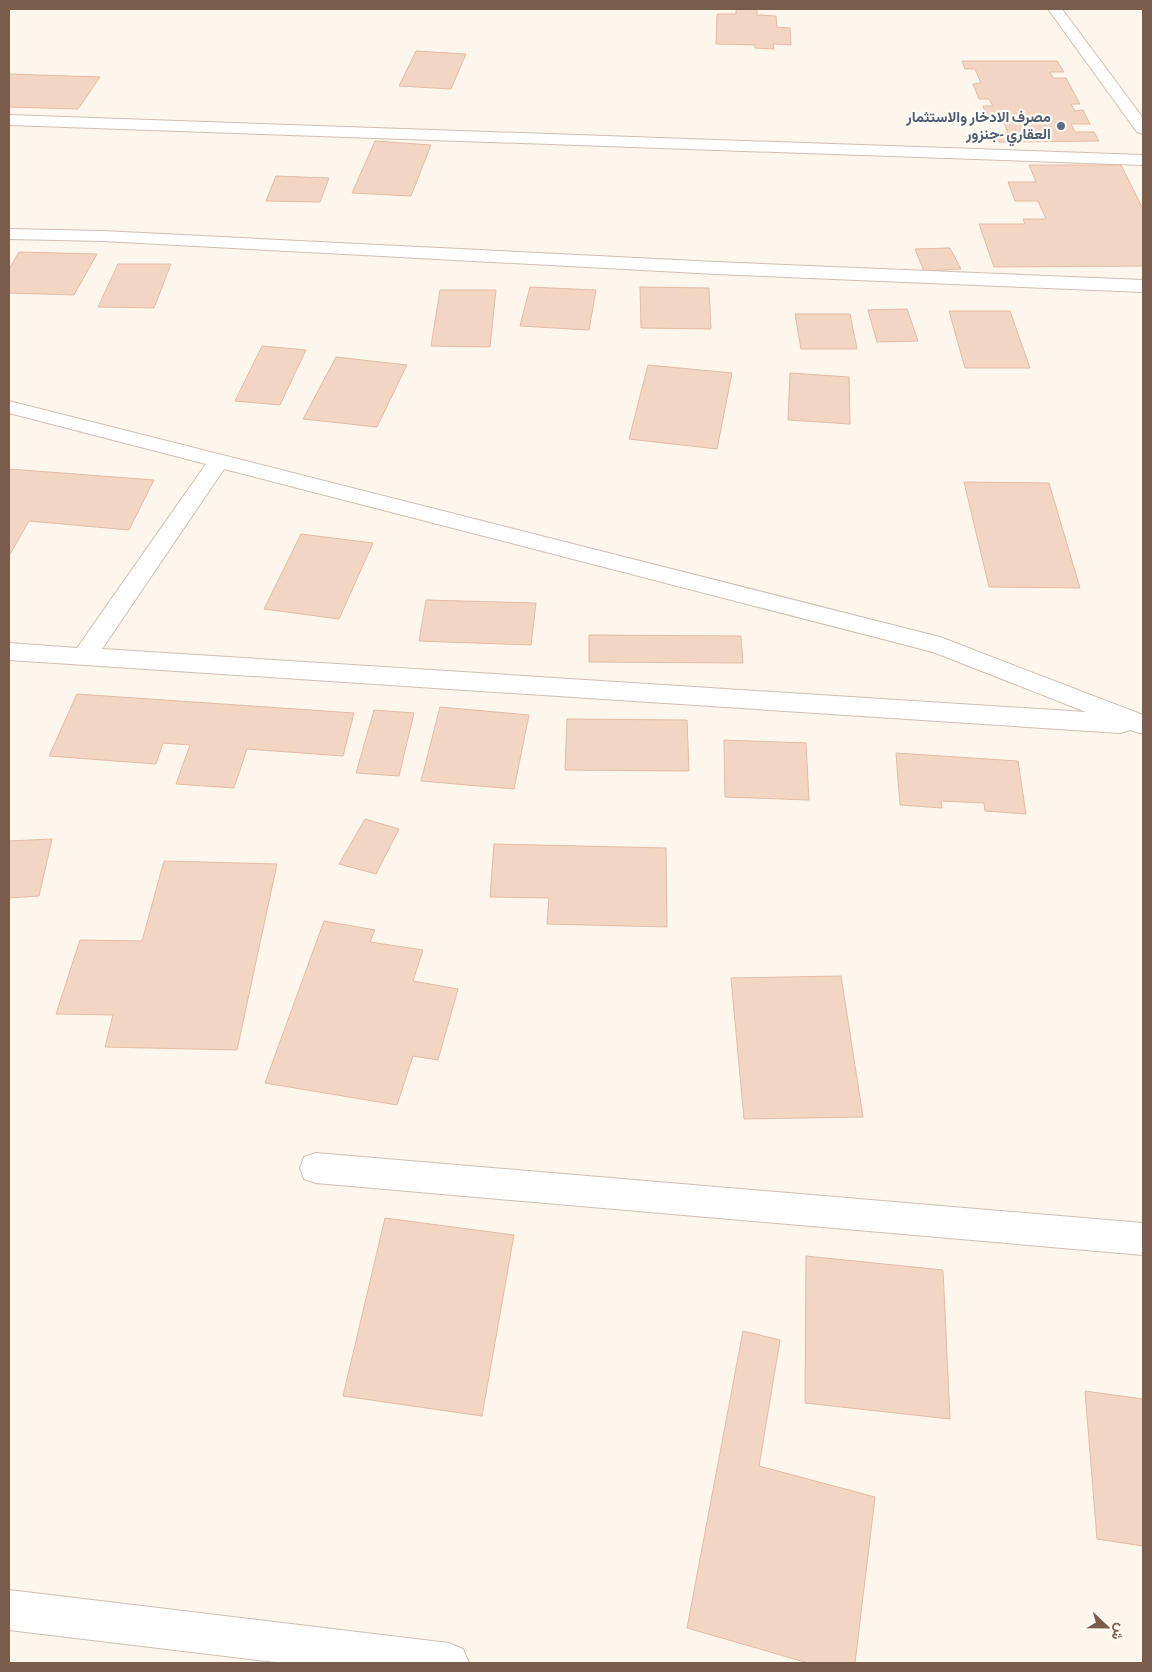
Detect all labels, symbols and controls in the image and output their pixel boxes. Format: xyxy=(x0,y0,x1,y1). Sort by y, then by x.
place label: مصرف الادخار والاستثمار العقاري -جنزور xyxy=(905,110,1051,147)
marker: مصرف الادخار والاستثمار العقاري -جنزور xyxy=(1055,120,1067,132)
north arrow xyxy=(1082,1602,1132,1652)
text: ش xyxy=(1107,1621,1128,1642)

